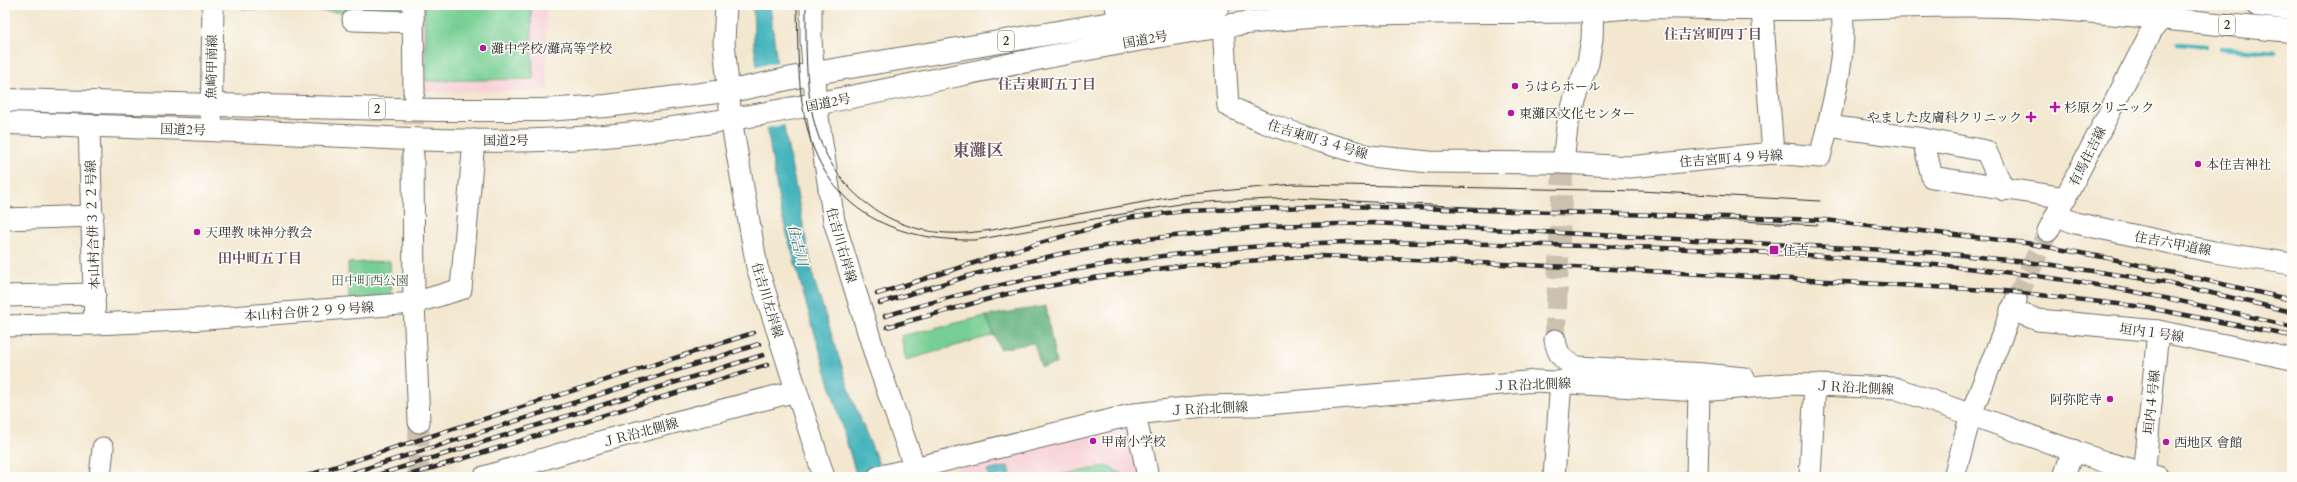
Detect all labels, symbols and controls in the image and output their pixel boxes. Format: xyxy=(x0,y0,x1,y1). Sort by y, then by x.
road number: 2 xyxy=(2219,15,2235,35)
district label: 住吉宮町四丁目 xyxy=(1664,25,1762,44)
street label: 国道2号 xyxy=(1121,27,1169,53)
road number: 2 xyxy=(998,31,1014,51)
street label: 魚崎甲南線 xyxy=(202,34,222,100)
place label: 灘中学校/灘高等学校 xyxy=(491,40,612,58)
marker: 灘中学校/灘高等学校 xyxy=(478,43,488,53)
district label: 住吉東町五丁目 xyxy=(998,75,1096,94)
place label: うはらホール xyxy=(1523,78,1601,96)
marker: うはらホール xyxy=(1510,81,1520,91)
street label: 国道2号 xyxy=(804,90,852,116)
road number: 2 xyxy=(369,99,385,119)
place label: 杉原クリニック xyxy=(2064,99,2154,117)
marker: 杉原クリニック xyxy=(2049,101,2061,113)
place label: 東灘区文化センター xyxy=(1519,105,1635,123)
marker: 東灘区文化センター xyxy=(1506,108,1516,118)
place label: やました皮膚科クリニック xyxy=(1867,109,2022,127)
marker: やました皮膚科クリニック xyxy=(2025,111,2037,123)
street label: 住吉東町３４号線 xyxy=(1265,116,1370,164)
street label: 国道2号 xyxy=(160,120,206,140)
street label: 有馬住吉線 xyxy=(2065,123,2111,190)
street label: 国道2号 xyxy=(483,132,529,150)
district label: 東灘区 xyxy=(953,139,1004,162)
street label: 住吉宮町４９号線 xyxy=(1679,146,1784,172)
place label: 本住吉神社 xyxy=(2206,156,2271,174)
marker: 本住吉神社 xyxy=(2193,159,2203,169)
street label: 本山村合併３２２号線 xyxy=(82,160,104,290)
street label: 住吉川右岸線 xyxy=(822,205,860,285)
water label: 住吉川 xyxy=(783,222,812,270)
place label: 天理教 味神分教会 xyxy=(205,224,313,242)
marker: 天理教 味神分教会 xyxy=(192,227,202,237)
street label: 住吉六甲道線 xyxy=(2133,228,2213,260)
place label: 住吉 xyxy=(1783,242,1809,260)
marker: 住吉 xyxy=(1768,244,1780,256)
district label: 田中町五丁目 xyxy=(218,249,302,268)
street label: 住吉川左岸線 xyxy=(747,260,787,340)
park label: 田中町西公園 xyxy=(331,272,409,290)
street label: 本山村合併２９９号線 xyxy=(244,298,375,326)
street label: 垣内１号線 xyxy=(2118,320,2185,346)
street label: 垣内４号線 xyxy=(2140,369,2164,435)
street label: ＪＲ沿北側線 xyxy=(1493,375,1571,395)
street label: ＪＲ沿北側線 xyxy=(1816,377,1894,399)
place label: 阿弥陀寺 xyxy=(2050,391,2102,409)
marker: 阿弥陀寺 xyxy=(2105,394,2115,404)
street label: ＪＲ沿北側線 xyxy=(1170,398,1248,420)
street label: ＪＲ沿北側線 xyxy=(600,414,680,452)
place label: 甲南小学校 xyxy=(1101,433,1166,451)
place label: 西地区 會館 xyxy=(2174,434,2243,452)
marker: 甲南小学校 xyxy=(1088,436,1098,446)
marker: 西地区 會館 xyxy=(2161,437,2171,447)

